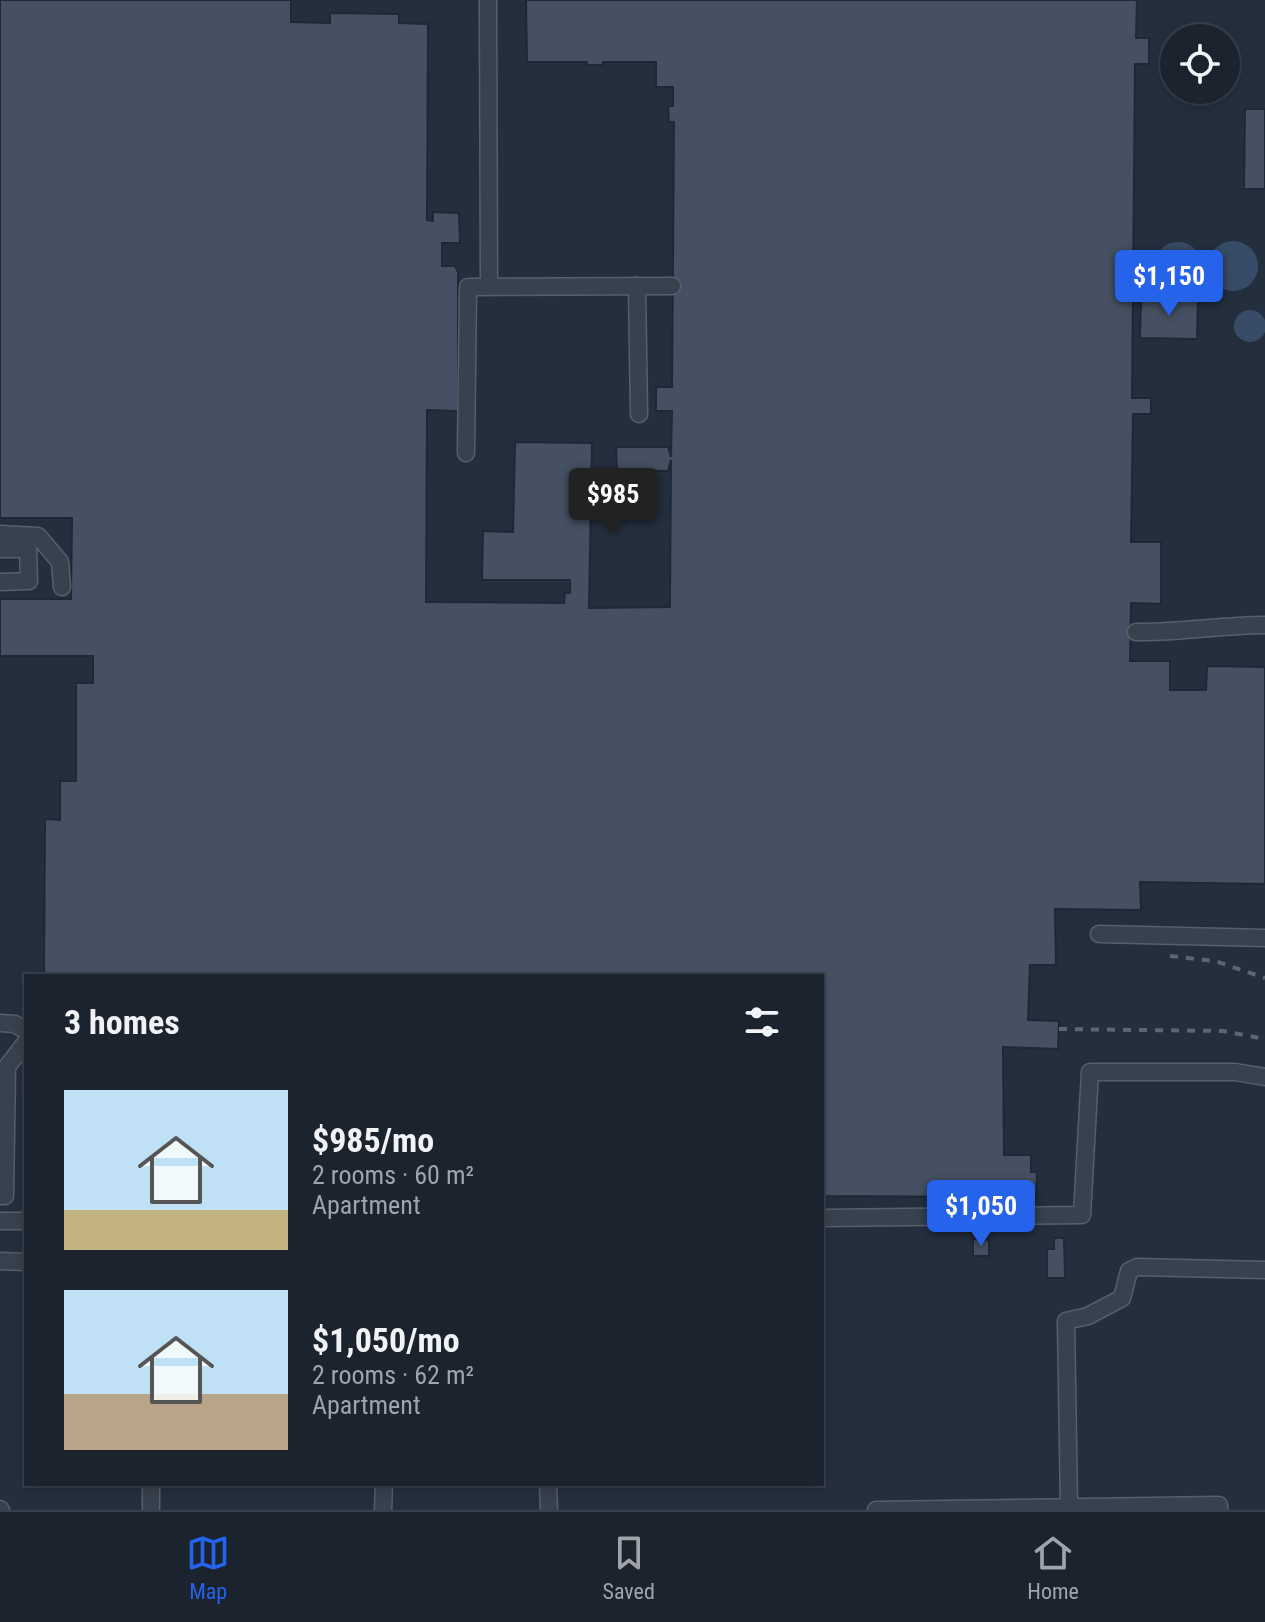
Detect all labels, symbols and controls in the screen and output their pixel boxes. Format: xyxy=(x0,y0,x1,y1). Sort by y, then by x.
map controls xyxy=(1160,24,1240,104)
button: locate xyxy=(1160,24,1240,104)
pin: $1,150 xyxy=(1104,250,1234,318)
text: $1,150 xyxy=(1133,261,1205,291)
pin: $985 xyxy=(566,468,660,536)
text: $985 xyxy=(587,479,639,509)
icon: filters xyxy=(740,1000,784,1044)
text: 3 homes xyxy=(64,1002,180,1042)
text: $985/mo xyxy=(312,1120,434,1160)
icon: home xyxy=(128,1122,224,1218)
text: 2 rooms · 60 m² xyxy=(312,1160,474,1190)
pin: $1,050 xyxy=(916,1180,1046,1248)
text: Apartment xyxy=(312,1190,421,1220)
text: $1,050 xyxy=(945,1191,1017,1221)
text: $1,050/mo xyxy=(312,1320,460,1360)
icon: home xyxy=(128,1322,224,1418)
text: 2 rooms · 62 m² xyxy=(312,1360,474,1390)
text: Apartment xyxy=(312,1390,421,1420)
tab: Map xyxy=(186,1531,230,1604)
tab: Saved xyxy=(603,1531,655,1604)
tab: Home xyxy=(1027,1531,1079,1604)

